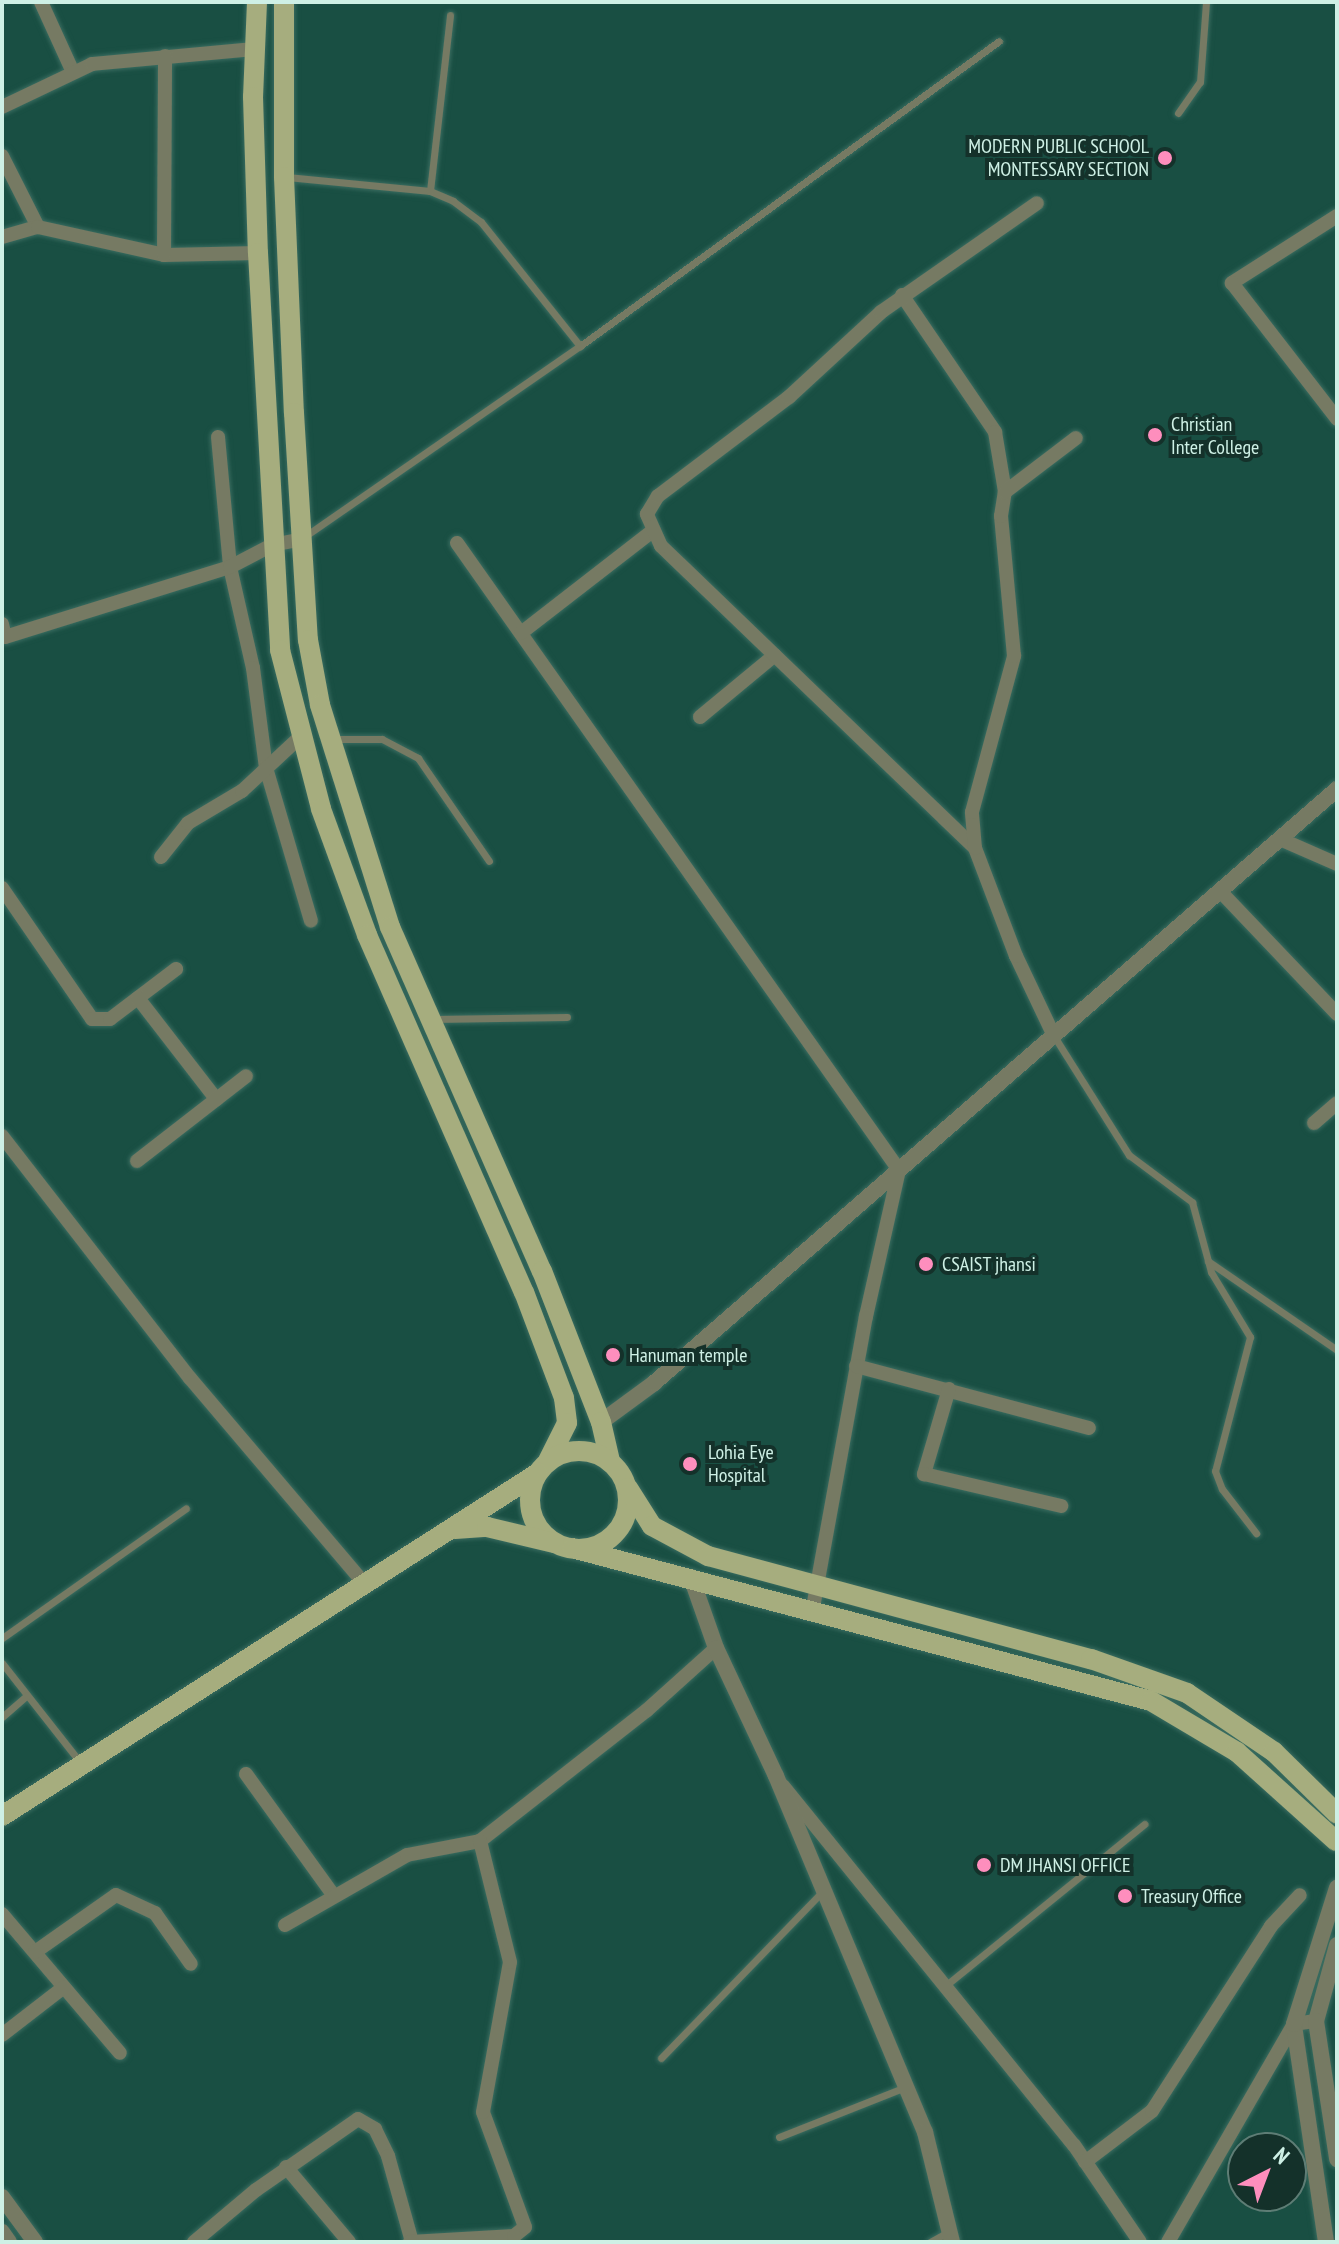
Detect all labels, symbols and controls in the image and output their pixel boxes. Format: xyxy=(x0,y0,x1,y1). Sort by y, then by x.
place label: MODERN PUBLIC SCHOOL MONTESSARY SECTION xyxy=(968,134,1149,181)
marker: MODERN PUBLIC SCHOOL MONTESSARY SECTION xyxy=(1156,149,1174,167)
place label: Christian Inter College xyxy=(1171,412,1259,459)
marker: Christian Inter College xyxy=(1146,426,1164,444)
place label: CSAIST jhansi xyxy=(942,1252,1037,1276)
marker: CSAIST jhansi xyxy=(917,1255,935,1273)
place label: Hanuman temple xyxy=(629,1343,747,1367)
marker: Hanuman temple xyxy=(604,1346,622,1364)
place label: Lohia Eye Hospital xyxy=(708,1440,774,1487)
marker: Lohia Eye Hospital xyxy=(679,1453,701,1475)
place label: DM JHANSI OFFICE xyxy=(1000,1853,1131,1877)
marker: DM JHANSI OFFICE xyxy=(975,1856,993,1874)
place label: Treasury Office xyxy=(1141,1884,1243,1908)
marker: Treasury Office xyxy=(1116,1887,1134,1905)
north arrow xyxy=(1227,2132,1307,2212)
text: N xyxy=(1268,2141,1296,2170)

